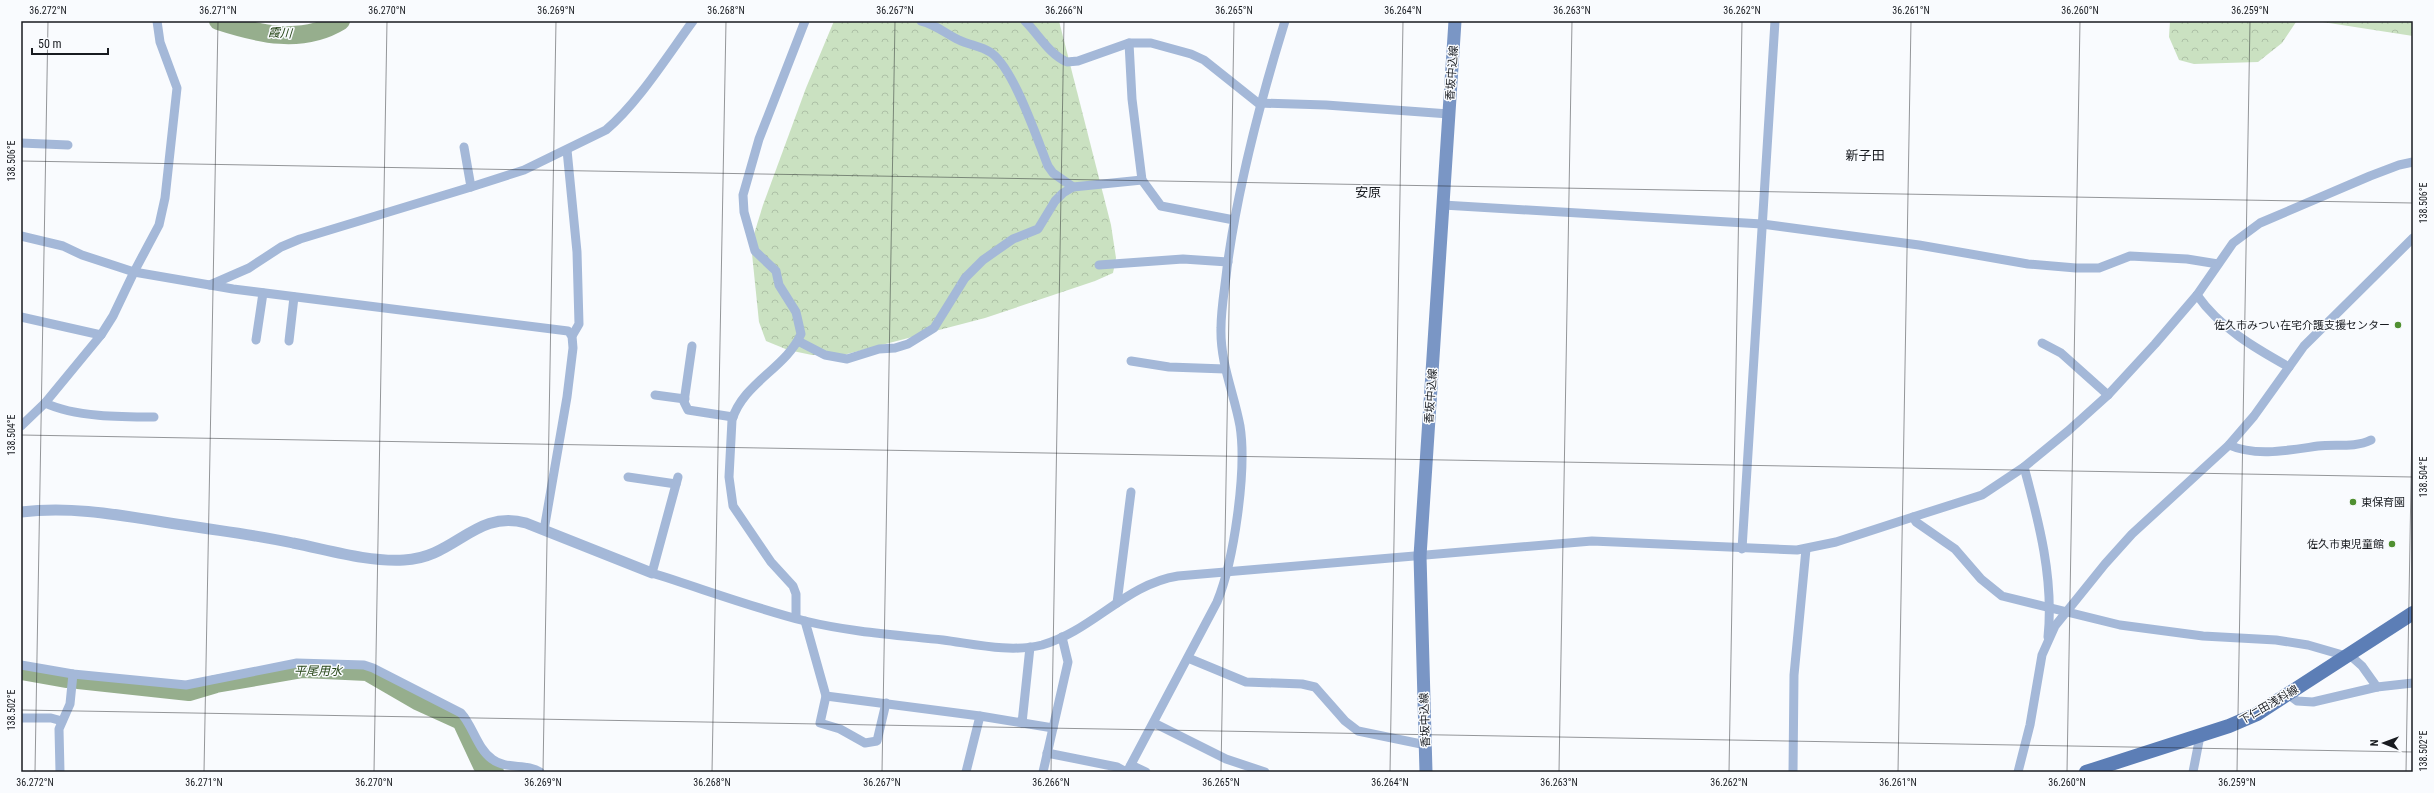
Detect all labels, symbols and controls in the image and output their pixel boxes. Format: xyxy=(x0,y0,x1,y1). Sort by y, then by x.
text: 36.272°N xyxy=(29,5,67,16)
text: 36.271°N xyxy=(199,5,237,16)
text: 36.270°N xyxy=(368,5,406,16)
text: 36.269°N xyxy=(537,5,575,16)
text: 36.268°N xyxy=(707,5,745,16)
text: 36.267°N xyxy=(876,5,914,16)
text: 36.266°N xyxy=(1045,5,1083,16)
text: 36.265°N xyxy=(1215,5,1253,16)
text: 36.264°N xyxy=(1384,5,1422,16)
text: 36.263°N xyxy=(1553,5,1591,16)
text: 36.262°N xyxy=(1723,5,1761,16)
text: 36.261°N xyxy=(1892,5,1930,16)
text: 36.260°N xyxy=(2061,5,2099,16)
text: 36.259°N xyxy=(2231,5,2269,16)
water label: 霞川 xyxy=(268,25,294,41)
scale bar xyxy=(32,30,108,56)
text: 50 m xyxy=(38,37,62,51)
street label: 香坂中込線 xyxy=(1444,45,1460,101)
text: 138.506°E xyxy=(6,140,17,181)
district label: 新子田 xyxy=(1845,148,1885,163)
text: 138.506°E xyxy=(2418,182,2429,223)
district label: 安原 xyxy=(1355,185,1381,200)
place label: 佐久市みつい在宅介護支援センター xyxy=(2214,319,2390,332)
marker: 佐久市みつい在宅介護支援センター xyxy=(2393,320,2403,330)
street label: 香坂中込線 xyxy=(1423,368,1439,424)
text: 138.504°E xyxy=(6,414,17,455)
text: 138.504°E xyxy=(2418,456,2429,497)
place label: 東保育園 xyxy=(2361,496,2405,509)
marker: 東保育園 xyxy=(2348,497,2358,507)
place label: 佐久市東児童館 xyxy=(2307,538,2384,551)
marker: 佐久市東児童館 xyxy=(2387,539,2397,549)
water label: 平尾用水 xyxy=(294,664,344,678)
street label: 下仁田浅科線 xyxy=(2237,683,2301,727)
text: 138.502°E xyxy=(6,689,17,730)
street label: 香坂中込線 xyxy=(1418,692,1432,748)
north arrow xyxy=(2364,723,2404,763)
text: 138.502°E xyxy=(2418,730,2429,771)
text: N xyxy=(2368,739,2381,746)
text: 36.272°N xyxy=(16,777,54,788)
text: 36.271°N xyxy=(185,777,223,788)
text: 36.270°N xyxy=(355,777,393,788)
text: 36.269°N xyxy=(524,777,562,788)
text: 36.268°N xyxy=(693,777,731,788)
text: 36.267°N xyxy=(863,777,901,788)
text: 36.266°N xyxy=(1032,777,1070,788)
text: 36.265°N xyxy=(1202,777,1240,788)
text: 36.264°N xyxy=(1371,777,1409,788)
text: 36.263°N xyxy=(1540,777,1578,788)
text: 36.262°N xyxy=(1710,777,1748,788)
text: 36.261°N xyxy=(1879,777,1917,788)
text: 36.260°N xyxy=(2048,777,2086,788)
text: 36.259°N xyxy=(2218,777,2256,788)

